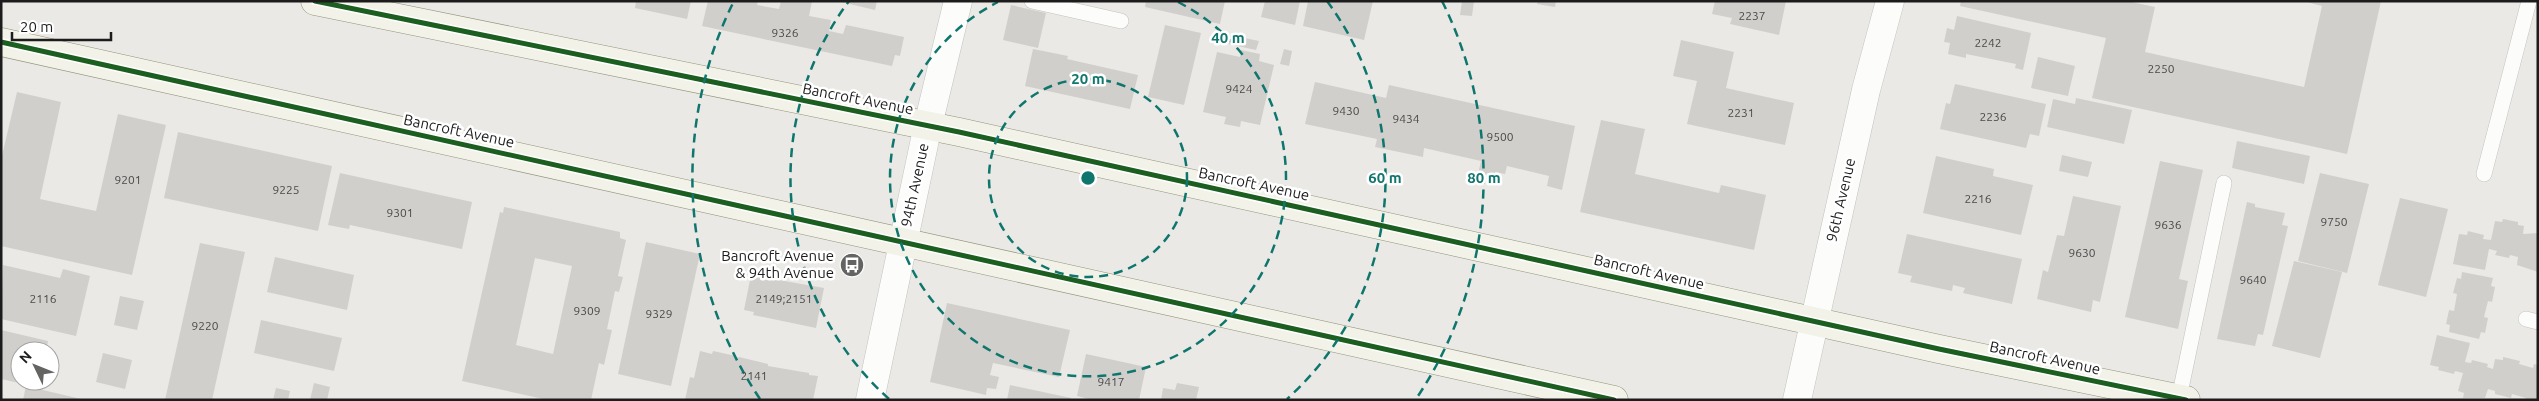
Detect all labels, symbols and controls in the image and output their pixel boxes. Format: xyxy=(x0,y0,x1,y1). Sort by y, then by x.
house number: 2237 xyxy=(1738,9,1766,22)
scale bar xyxy=(12,10,111,42)
text: 20 m xyxy=(20,18,53,35)
house number: 9326 xyxy=(771,26,799,39)
text: 40 m xyxy=(1211,29,1245,46)
house number: 2242 xyxy=(1974,36,2002,49)
house number: 2250 xyxy=(2147,62,2175,75)
text: 20 m xyxy=(1071,70,1105,87)
street label: Bancroft Avenue xyxy=(801,79,915,118)
house number: 9424 xyxy=(1225,82,1253,95)
house number: 9430 xyxy=(1332,104,1360,117)
house number: 2231 xyxy=(1727,106,1755,119)
street label: Bancroft Avenue xyxy=(402,110,516,151)
house number: 2236 xyxy=(1979,110,2007,123)
house number: 9434 xyxy=(1392,112,1420,125)
house number: 9500 xyxy=(1486,130,1514,143)
street label: 94th Avenue xyxy=(897,141,932,228)
street label: 96th Avenue xyxy=(1823,156,1858,243)
street label: Bancroft Avenue xyxy=(1197,163,1311,204)
centre of rings xyxy=(1079,169,1097,187)
text: 60 m xyxy=(1368,169,1402,186)
text: 80 m xyxy=(1467,169,1501,186)
house number: 9201 xyxy=(114,173,142,186)
house number: 9225 xyxy=(272,183,300,196)
house number: 2216 xyxy=(1964,192,1992,205)
house number: 9301 xyxy=(386,206,414,219)
house number: 9750 xyxy=(2320,215,2348,228)
house number: 9636 xyxy=(2154,218,2182,231)
house number: 9630 xyxy=(2068,246,2096,259)
place label: Bancroft Avenue & 94th Avenue xyxy=(721,247,834,281)
street label: Bancroft Avenue xyxy=(1592,251,1706,292)
bus stop icon: Bancroft Avenue & 94th Avenue xyxy=(839,252,865,278)
house number: 9640 xyxy=(2239,273,2267,286)
house number: 2116 xyxy=(29,292,57,305)
house number: 2149;2151 xyxy=(755,292,813,305)
house number: 9309 xyxy=(573,304,601,317)
house number: 9329 xyxy=(645,307,673,320)
house number: 9220 xyxy=(191,319,219,332)
street label: Bancroft Avenue xyxy=(1988,337,2102,378)
north arrow xyxy=(10,341,60,391)
text: N xyxy=(16,348,35,366)
house number: 2141 xyxy=(740,369,768,382)
house number: 9417 xyxy=(1097,375,1125,388)

